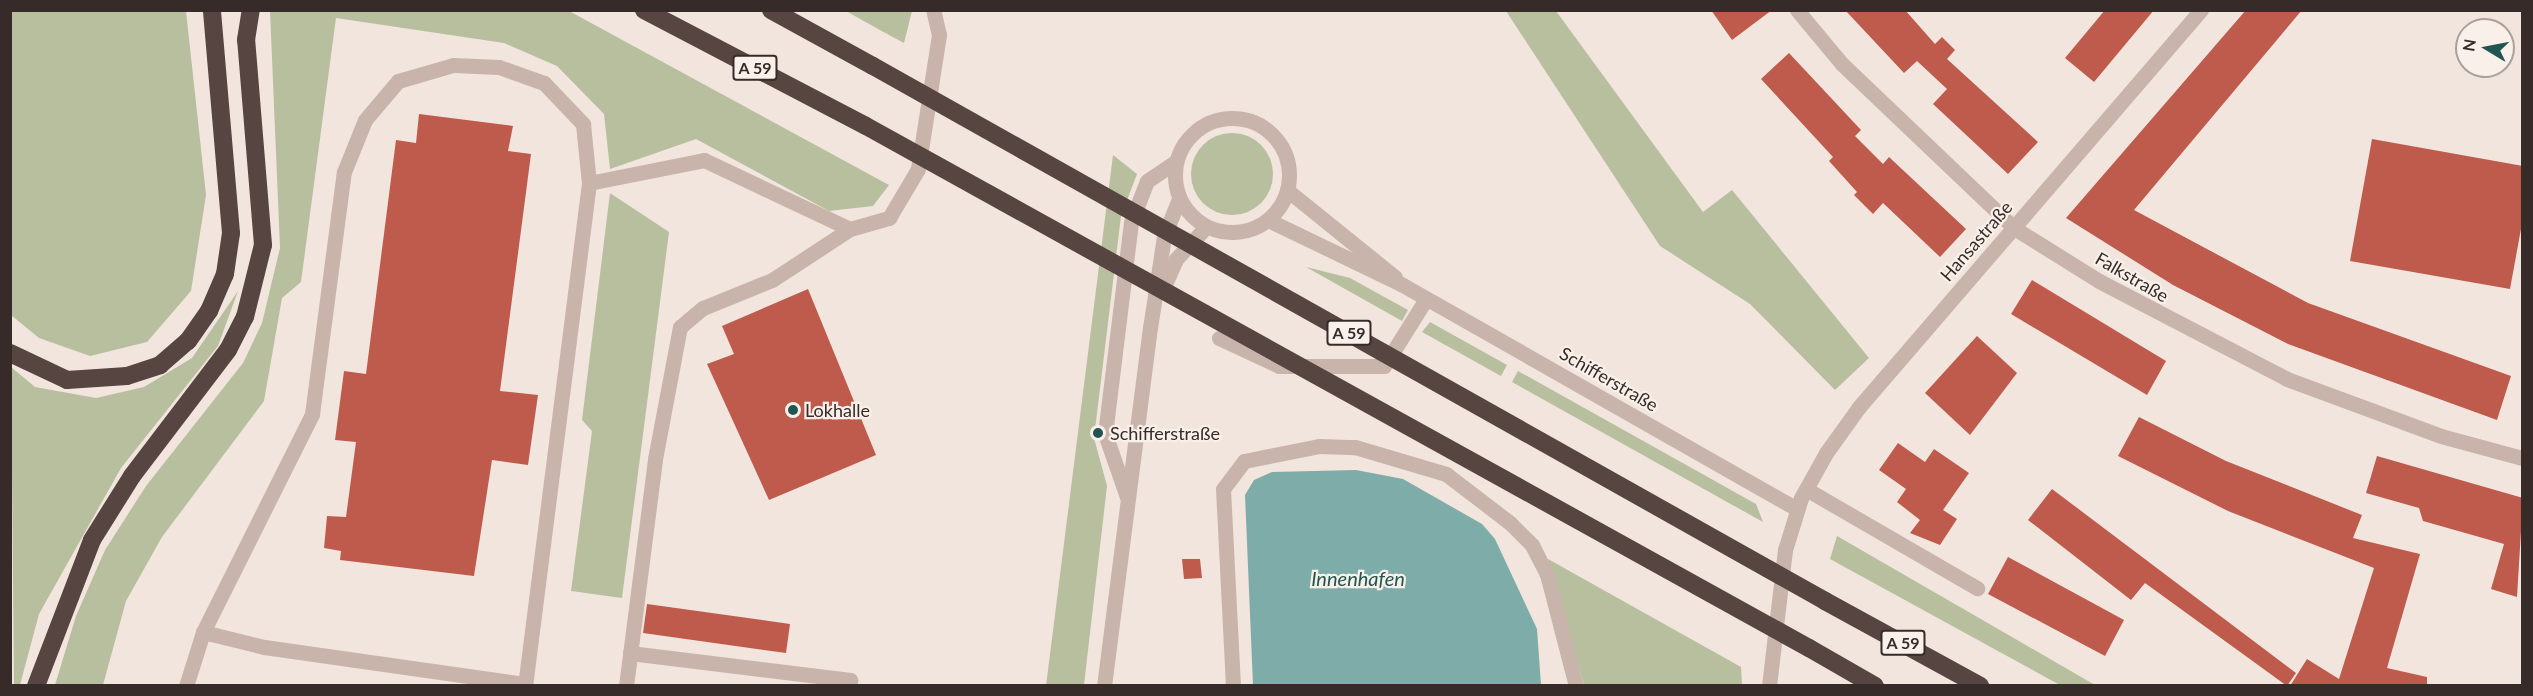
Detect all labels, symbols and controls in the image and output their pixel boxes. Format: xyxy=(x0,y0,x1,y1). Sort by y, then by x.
north arrow xyxy=(2455,18,2515,78)
text: N xyxy=(2458,37,2479,53)
road number: A 59 xyxy=(731,55,779,81)
street label: Hansastraße xyxy=(1935,197,2017,285)
street label: Falkstraße xyxy=(2092,247,2172,307)
road number: A 59 xyxy=(1325,320,1373,346)
street label: Schifferstraße xyxy=(1556,342,1662,416)
place label: Lokhalle xyxy=(805,399,870,421)
marker: Lokhalle xyxy=(786,403,800,417)
place label: Schifferstraße xyxy=(1110,422,1220,444)
marker: Schifferstraße xyxy=(1091,426,1105,440)
water label: Innenhafen xyxy=(1311,566,1405,590)
road number: A 59 xyxy=(1879,630,1927,656)

